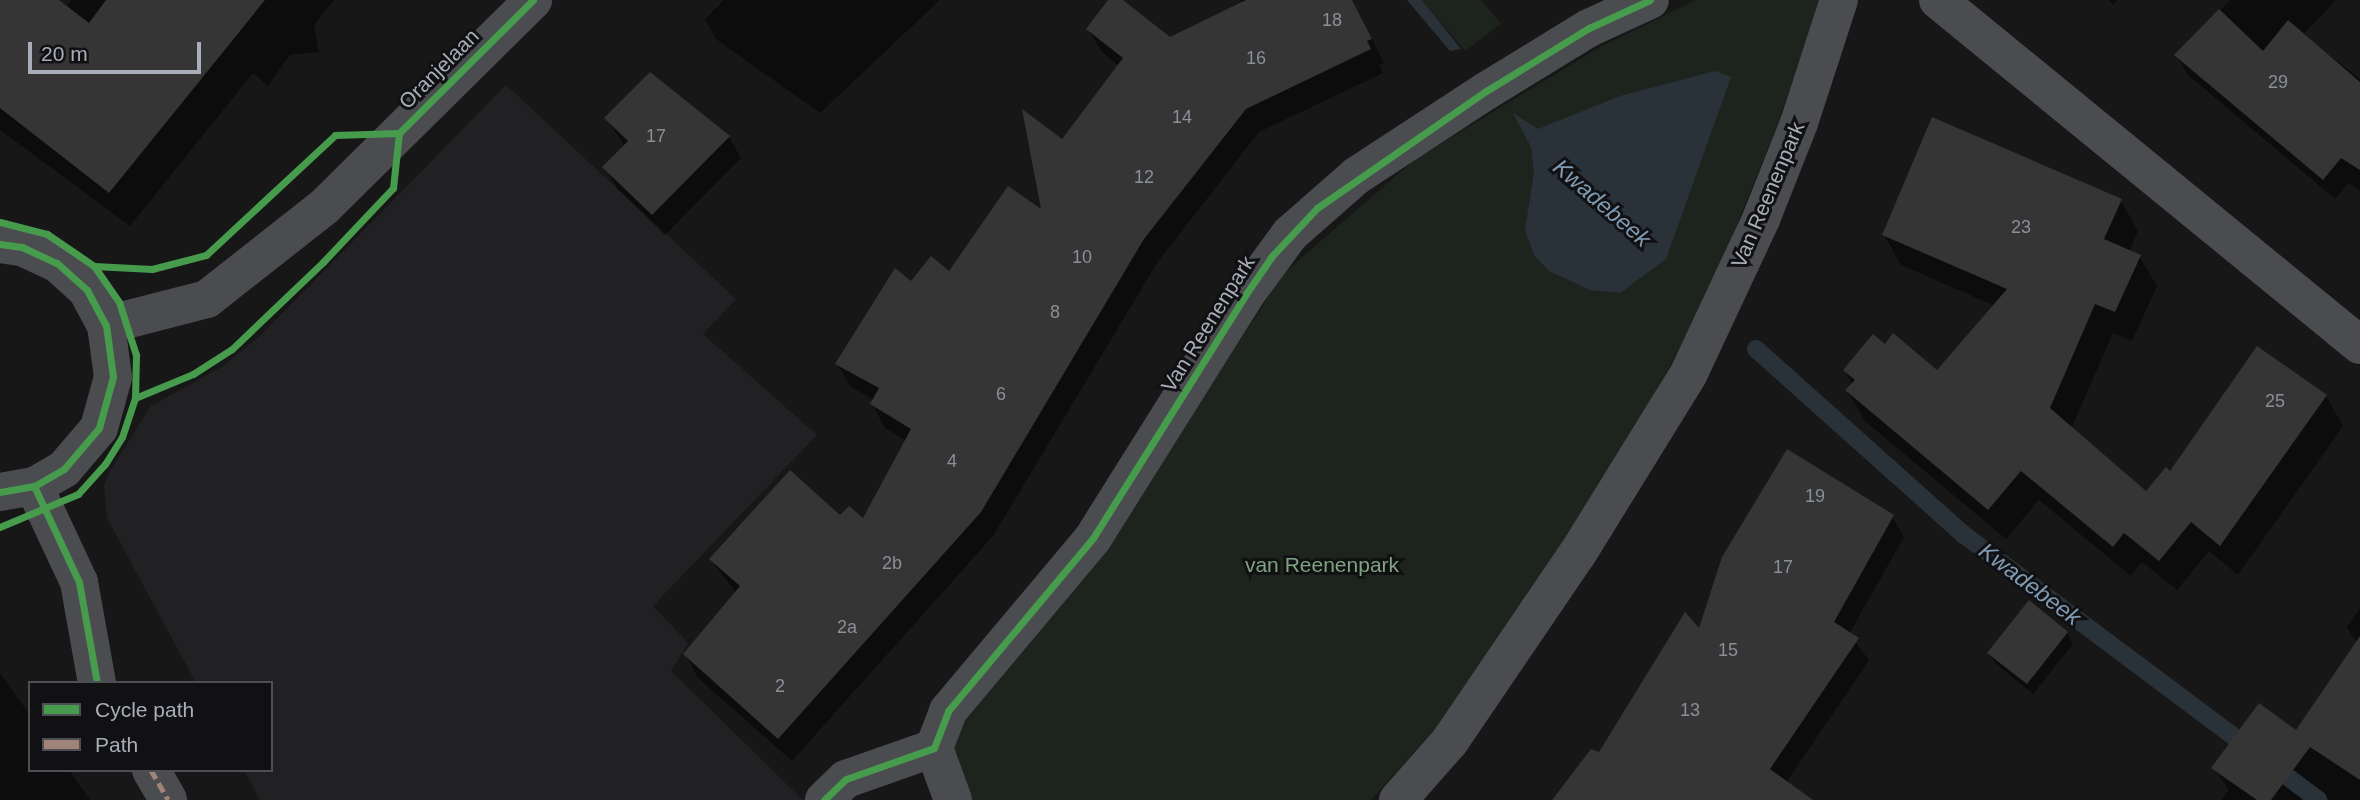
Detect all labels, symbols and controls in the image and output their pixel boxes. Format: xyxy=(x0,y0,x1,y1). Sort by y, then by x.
house number: 18 xyxy=(1322,9,1342,31)
street label: Oranjelaan xyxy=(394,24,484,114)
scale bar xyxy=(32,28,205,72)
text: 20 m xyxy=(41,42,88,65)
house number: 16 xyxy=(1246,47,1266,69)
house number: 29 xyxy=(2268,71,2288,93)
house number: 14 xyxy=(1172,106,1192,128)
street label: Van Reenenpark xyxy=(1726,118,1810,272)
house number: 17 xyxy=(646,125,666,147)
water label: Kwadebeek xyxy=(1548,153,1656,253)
house number: 12 xyxy=(1134,166,1154,188)
house number: 23 xyxy=(2011,216,2031,238)
house number: 10 xyxy=(1072,246,1092,268)
street label: Van Reenenpark xyxy=(1156,251,1260,397)
house number: 8 xyxy=(1050,301,1060,323)
house number: 6 xyxy=(996,383,1006,405)
house number: 25 xyxy=(2265,390,2285,412)
house number: 4 xyxy=(947,450,957,472)
house number: 19 xyxy=(1805,485,1825,507)
water label: Kwadebeek xyxy=(1974,537,2086,631)
house number: 2b xyxy=(882,552,902,574)
park label: van Reenenpark xyxy=(1245,552,1399,578)
house number: 17 xyxy=(1773,556,1793,578)
house number: 2a xyxy=(837,616,857,638)
house number: 15 xyxy=(1718,639,1738,661)
house number: 2 xyxy=(775,675,785,697)
legend xyxy=(28,681,273,772)
text: Cycle path xyxy=(95,698,194,721)
house number: 13 xyxy=(1680,699,1700,721)
text: Path xyxy=(95,733,138,756)

